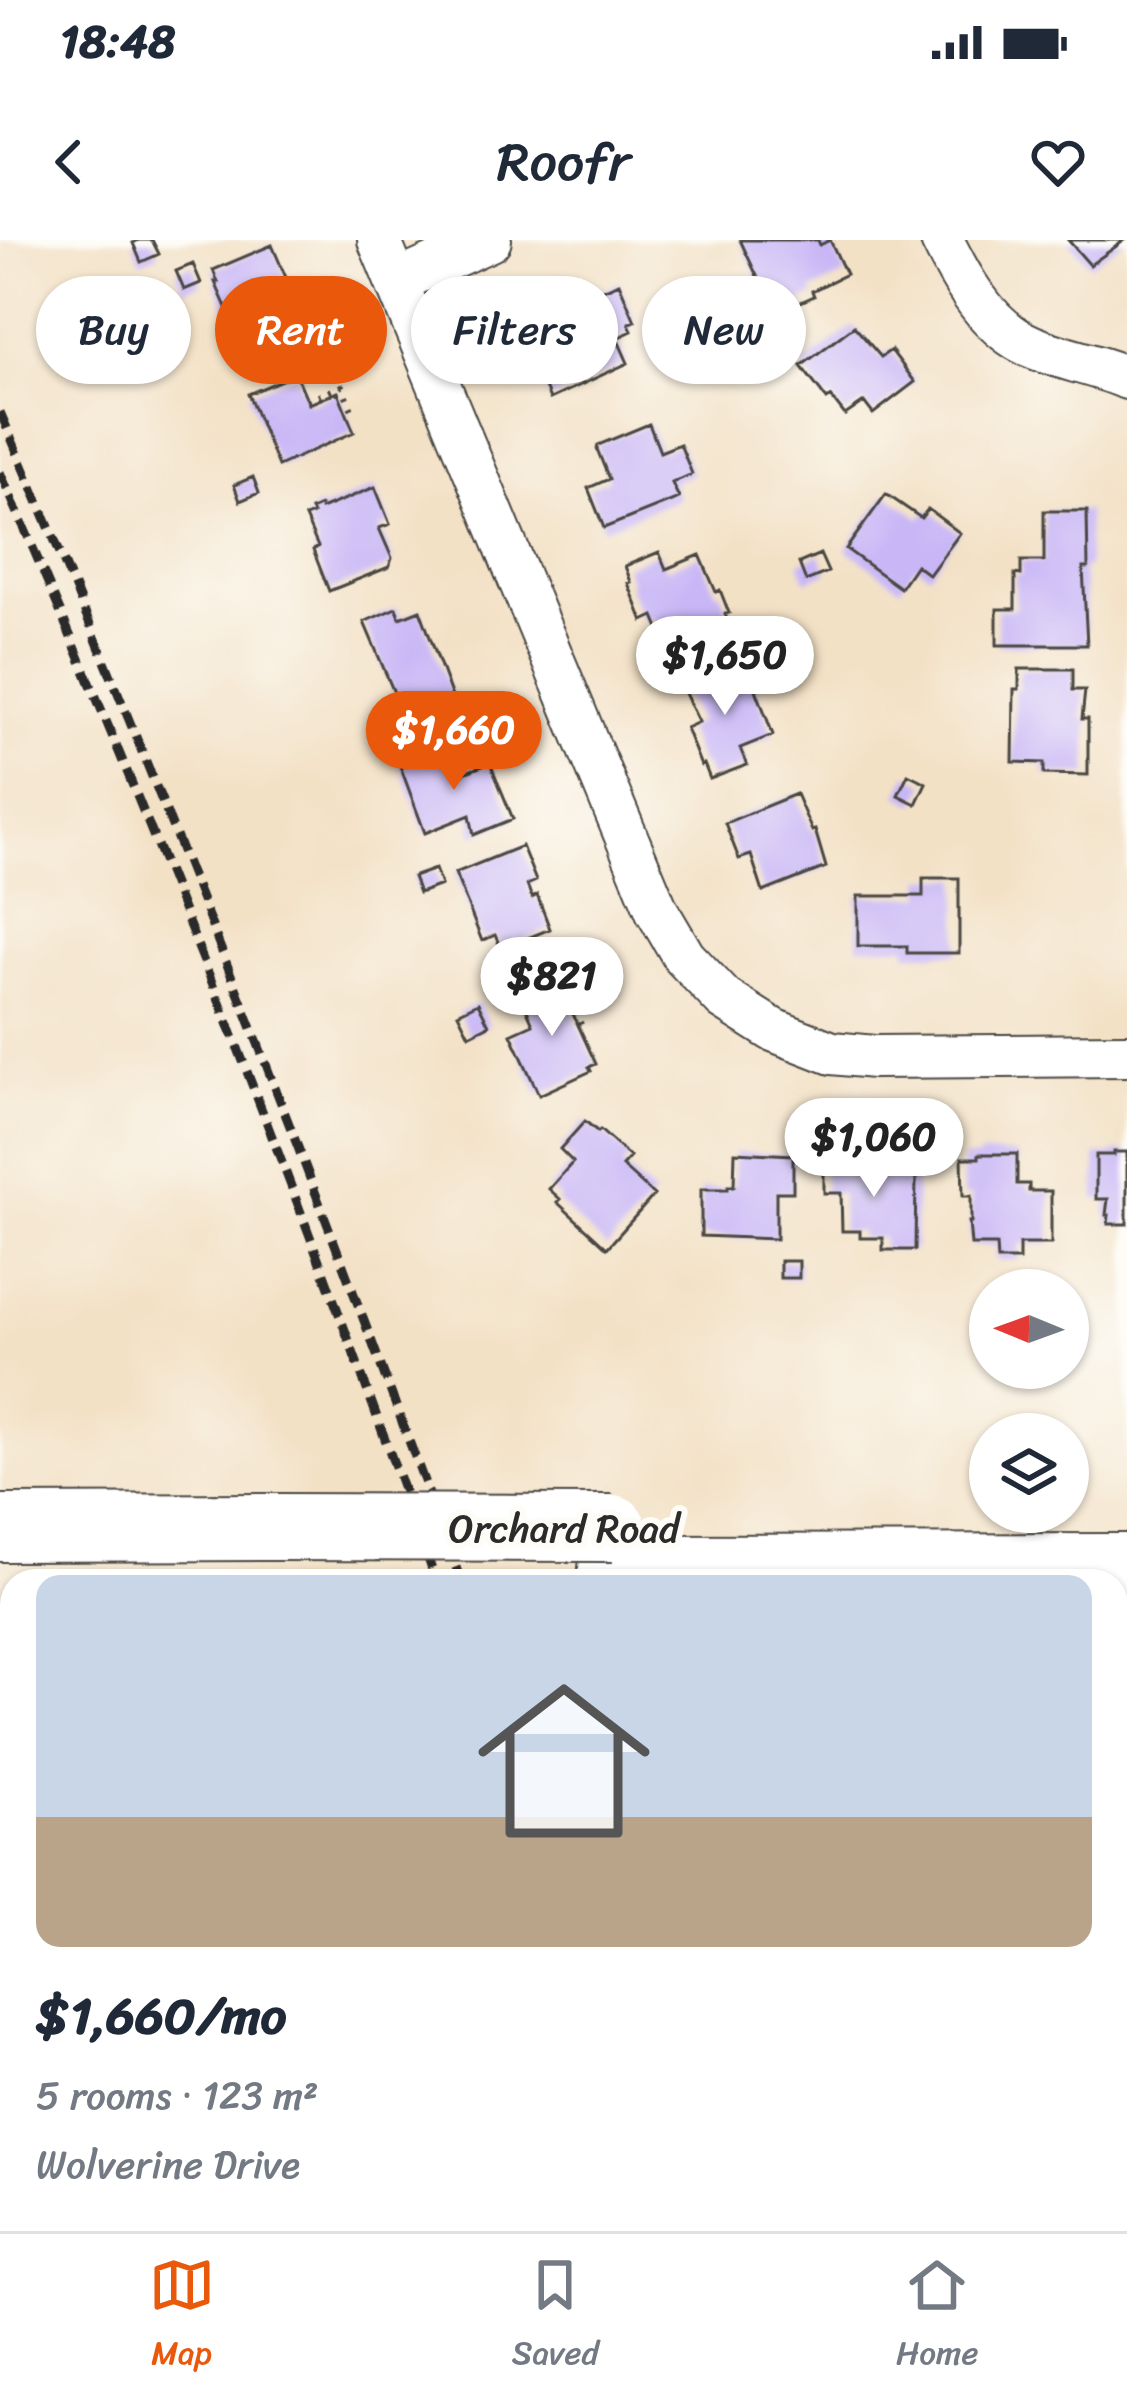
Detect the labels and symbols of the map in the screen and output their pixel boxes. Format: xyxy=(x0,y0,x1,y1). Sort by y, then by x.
pin: $1,650 xyxy=(627,616,823,718)
pin: $1,660 xyxy=(356,691,552,793)
pin: $821 xyxy=(481,937,623,1039)
pin: $1,060 xyxy=(776,1098,972,1200)
north arrow xyxy=(969,1269,1089,1389)
street label: Orchard Road xyxy=(448,1494,682,1563)

